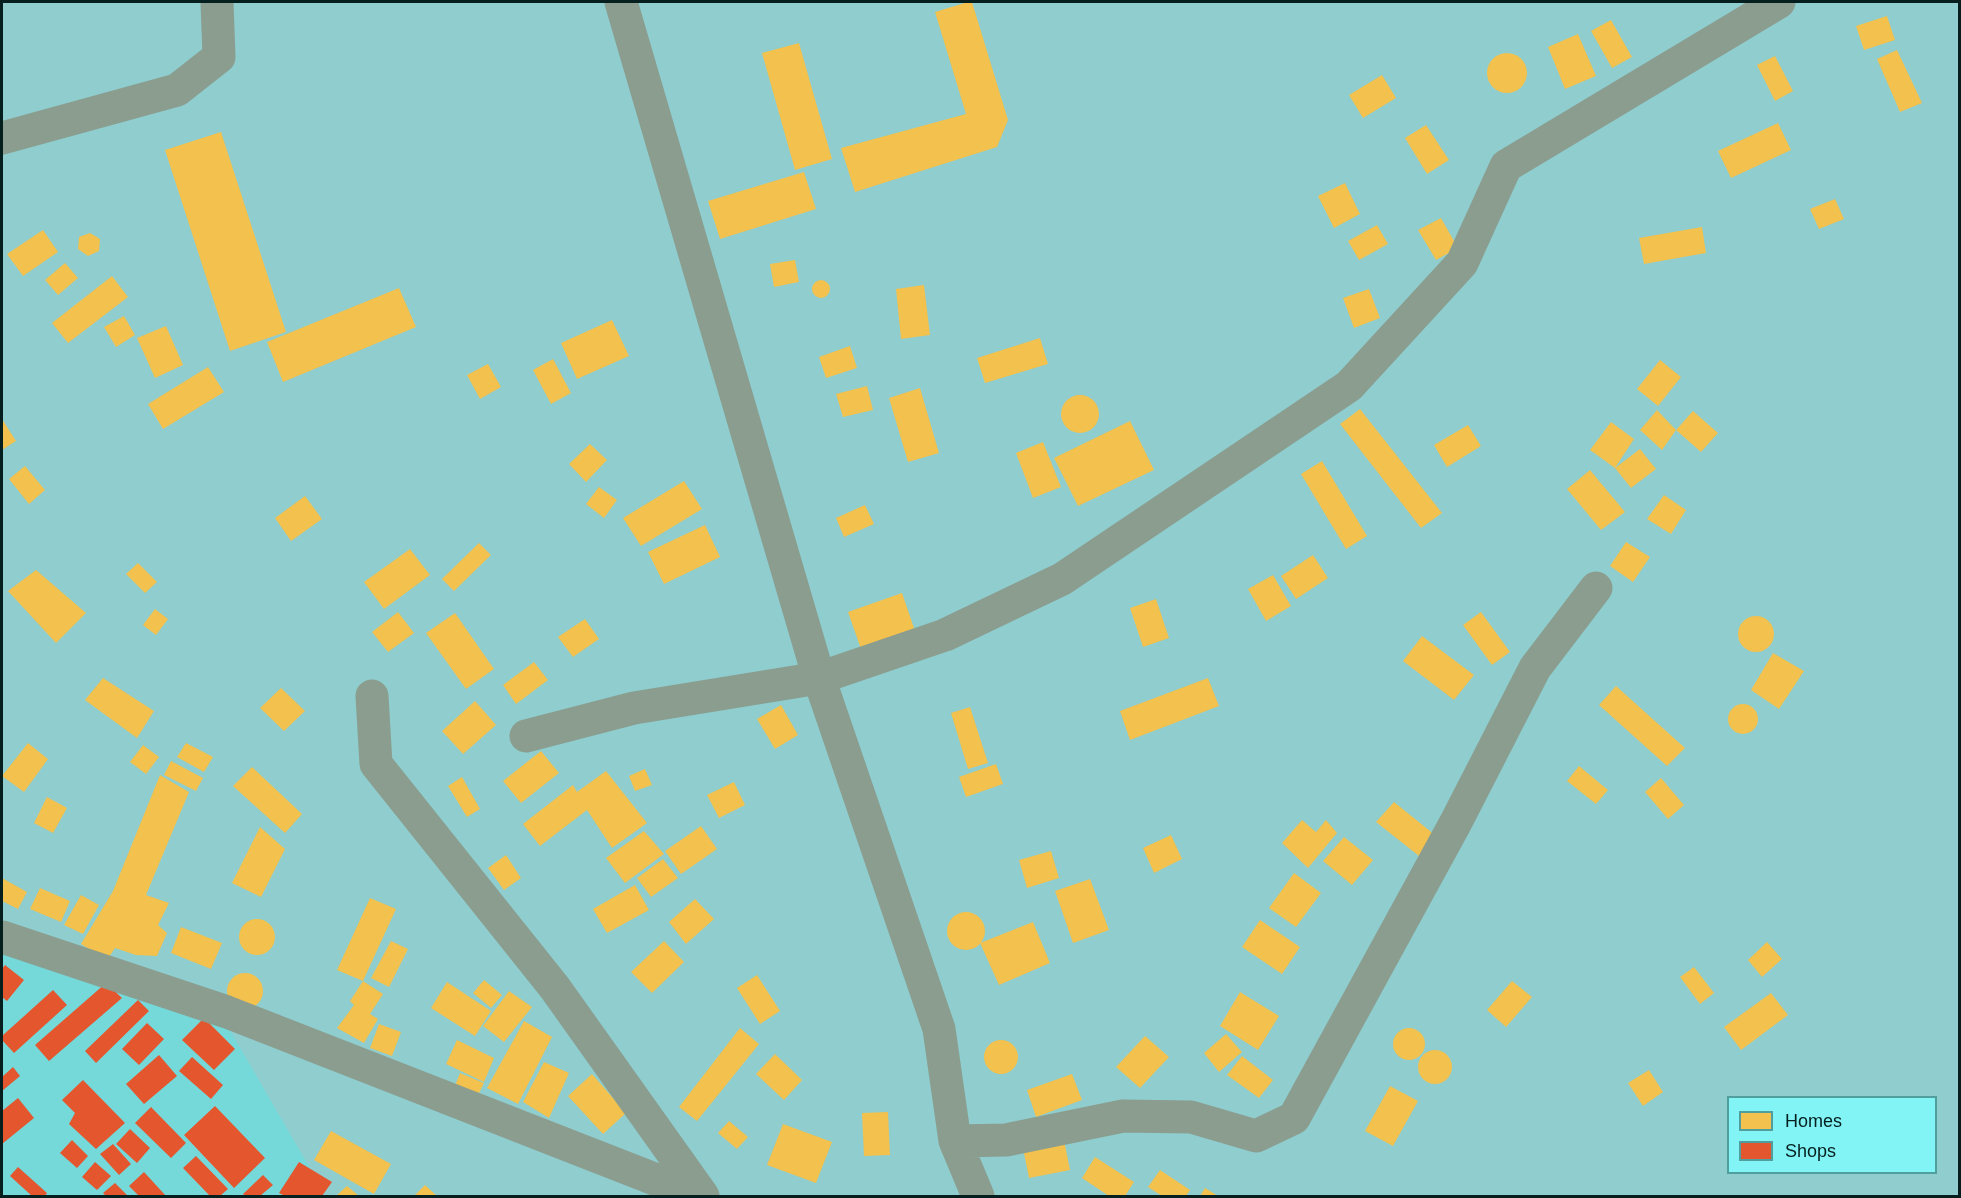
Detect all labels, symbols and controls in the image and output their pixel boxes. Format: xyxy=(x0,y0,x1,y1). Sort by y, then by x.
legend xyxy=(1727,1096,1937,1174)
text: Homes xyxy=(1785,1111,1842,1131)
text: Shops xyxy=(1785,1141,1836,1161)

